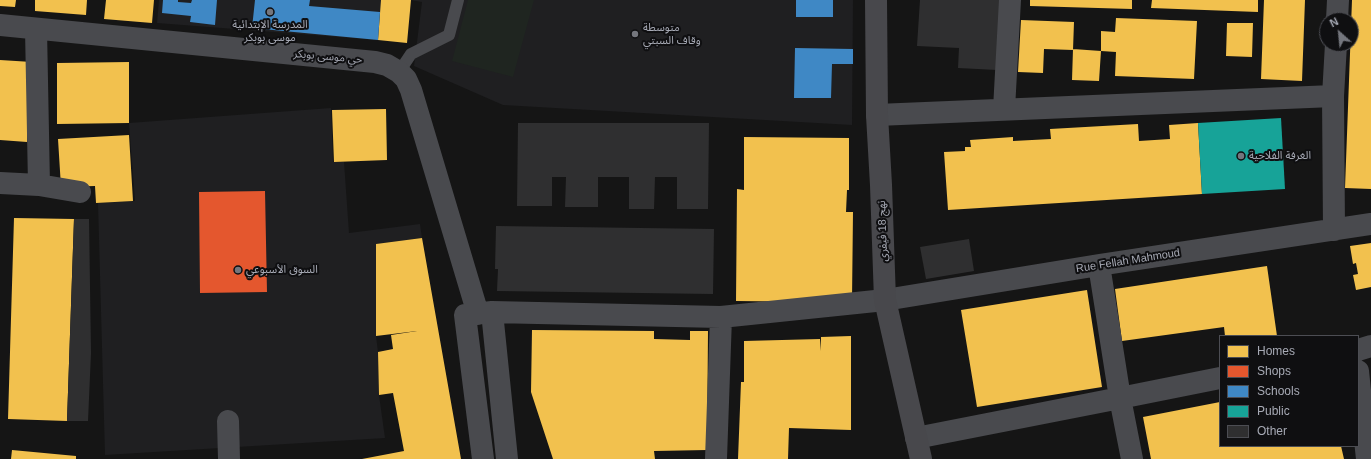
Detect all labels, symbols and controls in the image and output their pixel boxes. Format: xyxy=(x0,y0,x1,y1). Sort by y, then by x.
marker: المدرسة الإبتدائية موسى بوبكر xyxy=(265,7,275,17)
north arrow xyxy=(1319,12,1359,52)
text: N xyxy=(1328,15,1340,29)
place label: المدرسة الإبتدائية موسى بوبكر xyxy=(232,18,308,44)
place label: متوسطة وقاف السبتي xyxy=(643,21,701,47)
marker: متوسطة وقاف السبتي xyxy=(630,29,640,39)
street label: حي موسى بوبكر xyxy=(293,47,363,67)
place label: الغرفة الفلاحية xyxy=(1249,149,1311,163)
marker: الغرفة الفلاحية xyxy=(1236,151,1246,161)
street label: نهج 18 فيفري xyxy=(875,200,891,262)
street label: Rue Fellah Mahmoud xyxy=(1075,246,1181,276)
place label: السوق الأسبوعي xyxy=(246,263,318,277)
marker: السوق الأسبوعي xyxy=(233,265,243,275)
legend xyxy=(1219,335,1359,447)
text: Homes xyxy=(1257,344,1295,358)
text: Shops xyxy=(1257,364,1291,378)
text: Schools xyxy=(1257,384,1300,398)
text: Public xyxy=(1257,404,1290,418)
text: Other xyxy=(1257,424,1287,438)

